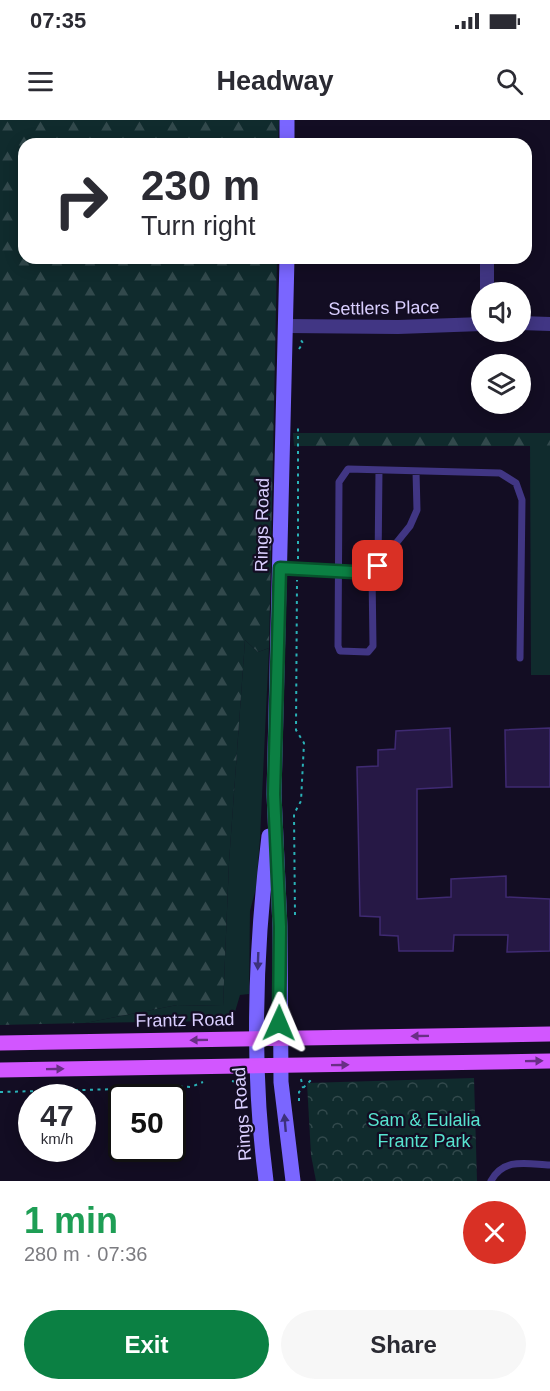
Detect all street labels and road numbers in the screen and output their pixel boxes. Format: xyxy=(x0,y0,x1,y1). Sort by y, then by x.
street label: Settlers Place xyxy=(328,297,440,319)
street label: Rings Road xyxy=(251,478,273,572)
street label: Frantz Road xyxy=(135,1009,235,1031)
street label: Rings Road xyxy=(229,1066,255,1162)

